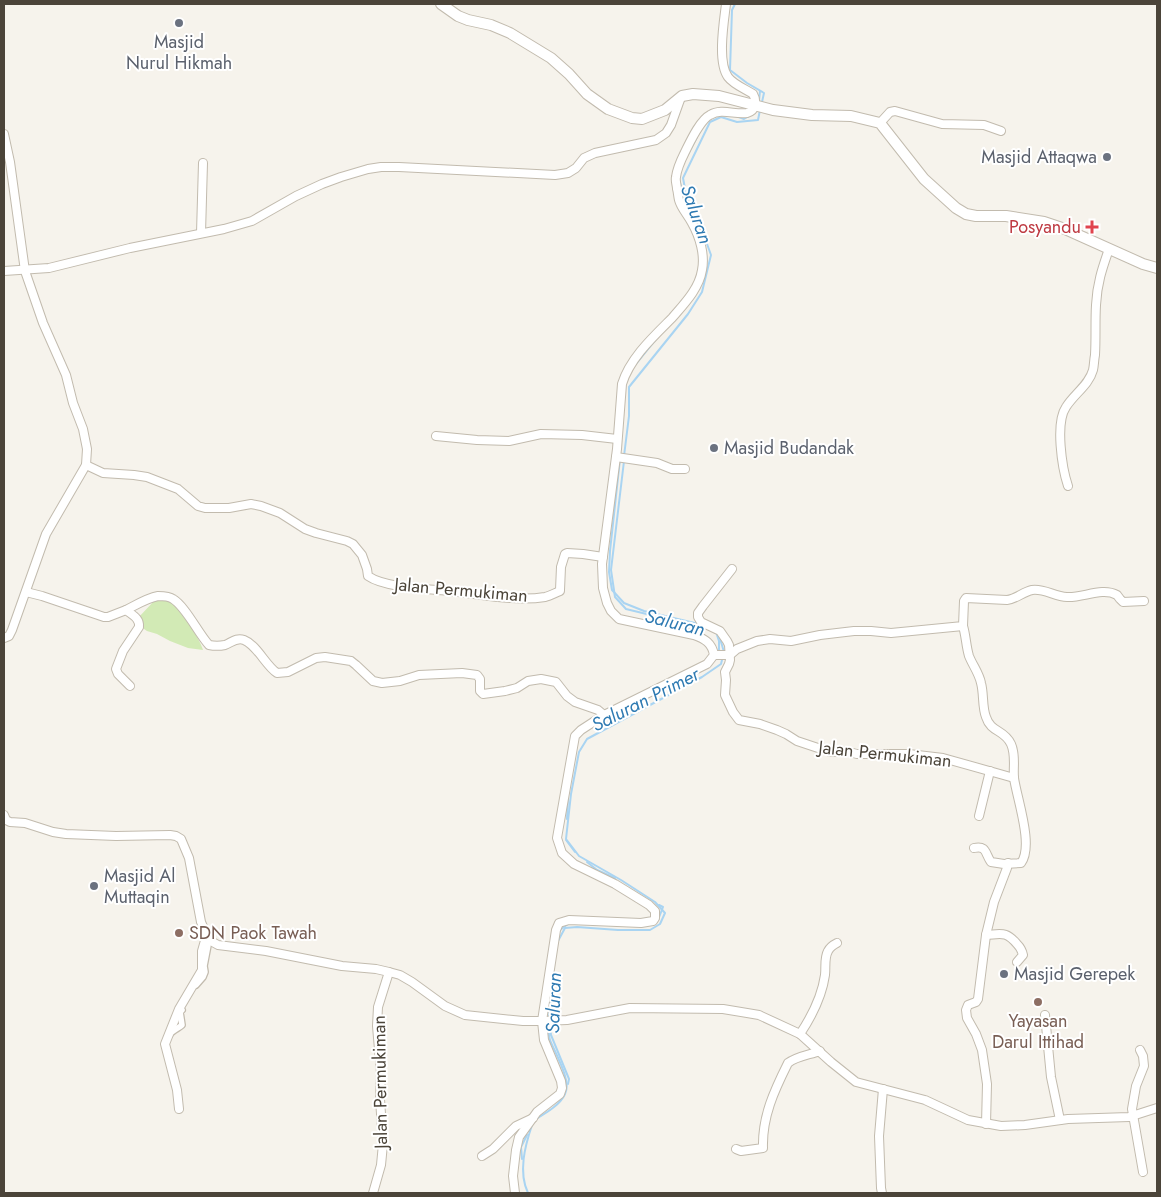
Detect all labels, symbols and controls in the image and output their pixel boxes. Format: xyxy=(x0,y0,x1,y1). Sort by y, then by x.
marker: Masjid Nurul Hikmah xyxy=(173,17,185,29)
place label: Masjid Nurul Hikmah xyxy=(126,29,232,76)
place label: Masjid Attaqwa xyxy=(981,144,1097,170)
marker: Masjid Attaqwa xyxy=(1101,151,1113,163)
water label: Saluran xyxy=(674,181,719,247)
place label: Posyandu xyxy=(1009,214,1081,240)
marker: Posyandu xyxy=(1085,220,1099,234)
place label: Masjid Budandak xyxy=(724,435,854,461)
marker: Masjid Budandak xyxy=(708,442,720,454)
street label: Jalan Permukiman xyxy=(391,571,529,609)
water label: Saluran xyxy=(642,602,708,643)
water label: Saluran Primer xyxy=(587,660,705,738)
street label: Jalan Permukiman xyxy=(815,734,953,774)
place label: Masjid Al Muttaqin xyxy=(104,863,175,910)
marker: Masjid Al Muttaqin xyxy=(88,880,100,892)
place label: SDN Paok Tawah xyxy=(189,920,317,946)
marker: SDN Paok Tawah xyxy=(173,927,185,939)
place label: Masjid Gerepek xyxy=(1014,961,1135,987)
marker: Masjid Gerepek xyxy=(998,968,1010,980)
water label: Saluran xyxy=(539,972,568,1034)
marker: Yayasan Darul Ittihad xyxy=(1032,996,1044,1008)
place label: Yayasan Darul Ittihad xyxy=(992,1008,1084,1055)
street label: Jalan Permukiman xyxy=(366,1015,394,1151)

